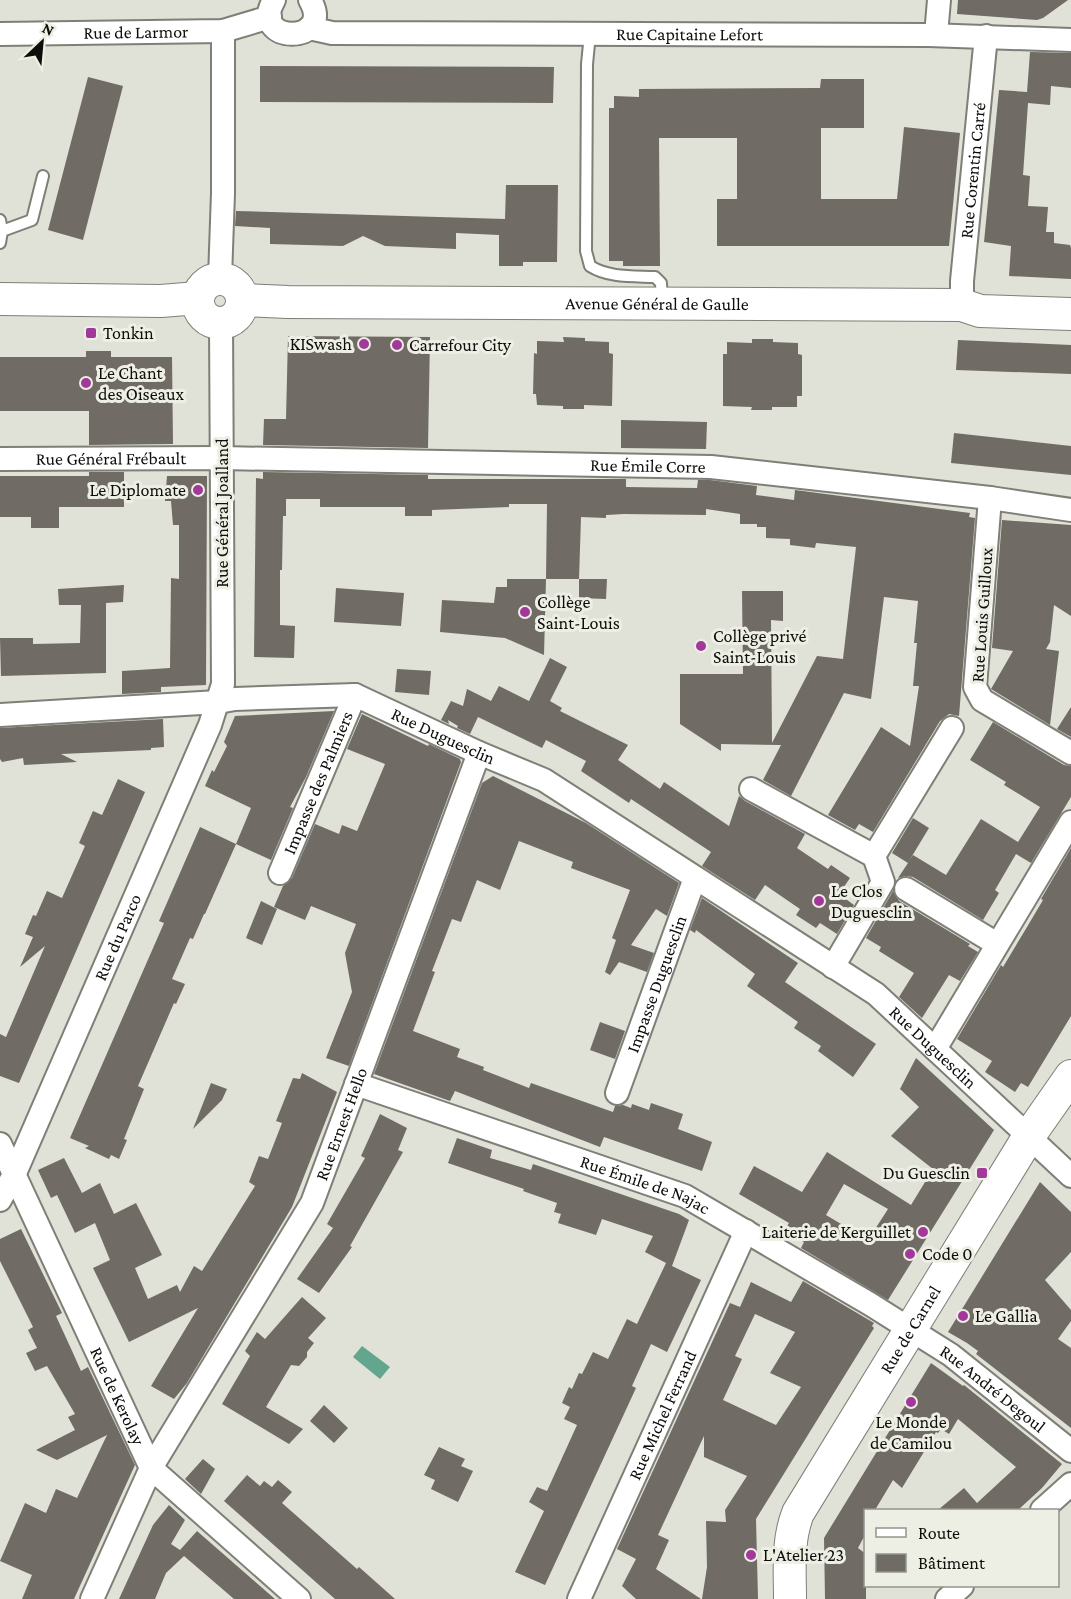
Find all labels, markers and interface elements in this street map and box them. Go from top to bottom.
north arrow [12,12,72,72]
text: N [40,19,57,39]
street label: Rue de Larmor [83,21,189,43]
street label: Rue Capitaine Lefort [616,24,764,44]
street label: Rue Corentin Carré [956,101,989,239]
street label: Avenue Général de Gaulle [565,293,749,314]
place label: Tonkin [103,323,154,343]
marker: Tonkin [84,326,98,340]
place label: KISwash [290,334,352,354]
place label: Carrefour City [409,335,512,355]
marker: KISwash [357,337,371,351]
marker: Carrefour City [390,338,404,352]
place label: Le Chant des Oiseaux [98,363,184,404]
marker: Le Chant des Oiseaux [79,376,93,390]
street label: Rue Général Joalland [212,438,232,588]
street label: Rue Général Frébault [36,448,187,469]
street label: Rue Émile Corre [590,455,706,477]
place label: Le Diplomate [89,480,186,500]
marker: Le Diplomate [191,483,205,497]
street label: Rue Louis Guilloux [967,546,997,683]
place label: Collège Saint-Louis [537,592,620,633]
marker: Collège Saint-Louis [518,605,532,619]
place label: Collège privé Saint-Louis [713,626,806,667]
marker: Collège privé Saint-Louis [694,639,708,653]
street label: Rue Duguesclin [388,703,498,769]
street label: Impasse des Palmiers [279,708,357,857]
place label: Le Clos Duguesclin [831,881,913,922]
street label: Rue du Parco [90,891,145,984]
marker: Le Clos Duguesclin [812,894,826,908]
street label: Impasse Duguesclin [623,912,691,1055]
street label: Rue Duguesclin [885,1002,981,1093]
street label: Rue Ernest Hello [311,1065,371,1183]
street label: Rue Émile de Najac [578,1151,714,1218]
place label: Du Guesclin [883,1163,970,1183]
marker: Du Guesclin [975,1166,989,1180]
place label: Laiterie de Kerguillet [762,1222,912,1242]
marker: Laiterie de Kerguillet [916,1225,930,1239]
place label: Code 0 [922,1244,972,1264]
marker: Code 0 [903,1247,917,1261]
street label: Rue de Carnel [876,1282,945,1377]
place label: Le Gallia [975,1306,1038,1326]
marker: Le Gallia [956,1309,970,1323]
street label: Rue André Degoul [936,1341,1050,1437]
street label: Rue de Kerolay [86,1344,149,1449]
street label: Rue Michel Ferrand [624,1347,701,1483]
marker: Le Monde de Camilou [904,1395,918,1409]
place label: Le Monde de Camilou [870,1412,952,1453]
legend [864,1509,1059,1587]
text: Route [918,1523,960,1543]
place label: L'Atelier 23 [763,1545,844,1565]
marker: L'Atelier 23 [744,1548,758,1562]
text: Bâtiment [918,1553,986,1573]

